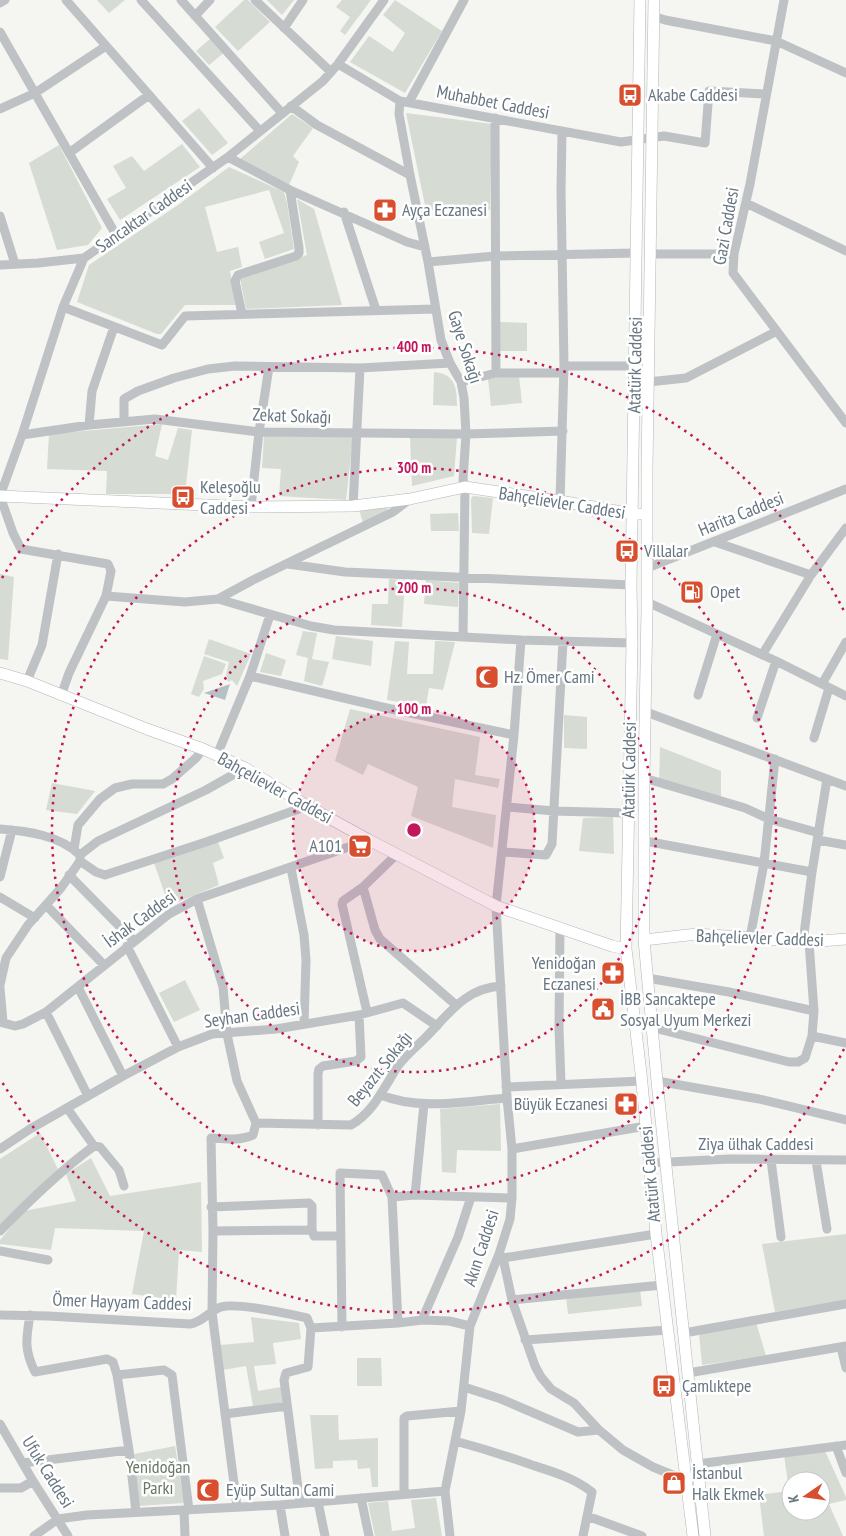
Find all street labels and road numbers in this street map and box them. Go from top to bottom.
street label: Muhabbet Caddesi [435,79,551,124]
street label: Sancaktar Caddesi [91,174,196,257]
street label: Gazi Caddesi [707,185,744,267]
street label: Gaye Sokağı [443,307,488,386]
street label: Atatürk Caddesi [622,316,647,414]
street label: Zekat Sokağı [252,403,332,428]
street label: Bahçelievler Caddesi [497,481,627,524]
street label: Harita Caddesi [695,486,787,541]
street label: Atatürk Caddesi [616,721,641,819]
street label: Bahçelievler Caddesi [214,746,337,829]
street label: İshak Caddesi [99,885,180,953]
street label: Bahçelievler Caddesi [696,924,824,951]
street label: Seyhan Caddesi [202,996,301,1033]
street label: Beyazıt Sokağı [342,1026,417,1111]
street label: Atatürk Caddesi [634,1125,665,1223]
street label: Ziya ülhak Caddesi [698,1132,814,1155]
street label: Akın Caddesi [457,1207,504,1289]
street label: Ömer Hayyam Caddesi [52,1288,192,1315]
street label: Ufuk Caddesi [17,1432,79,1512]

